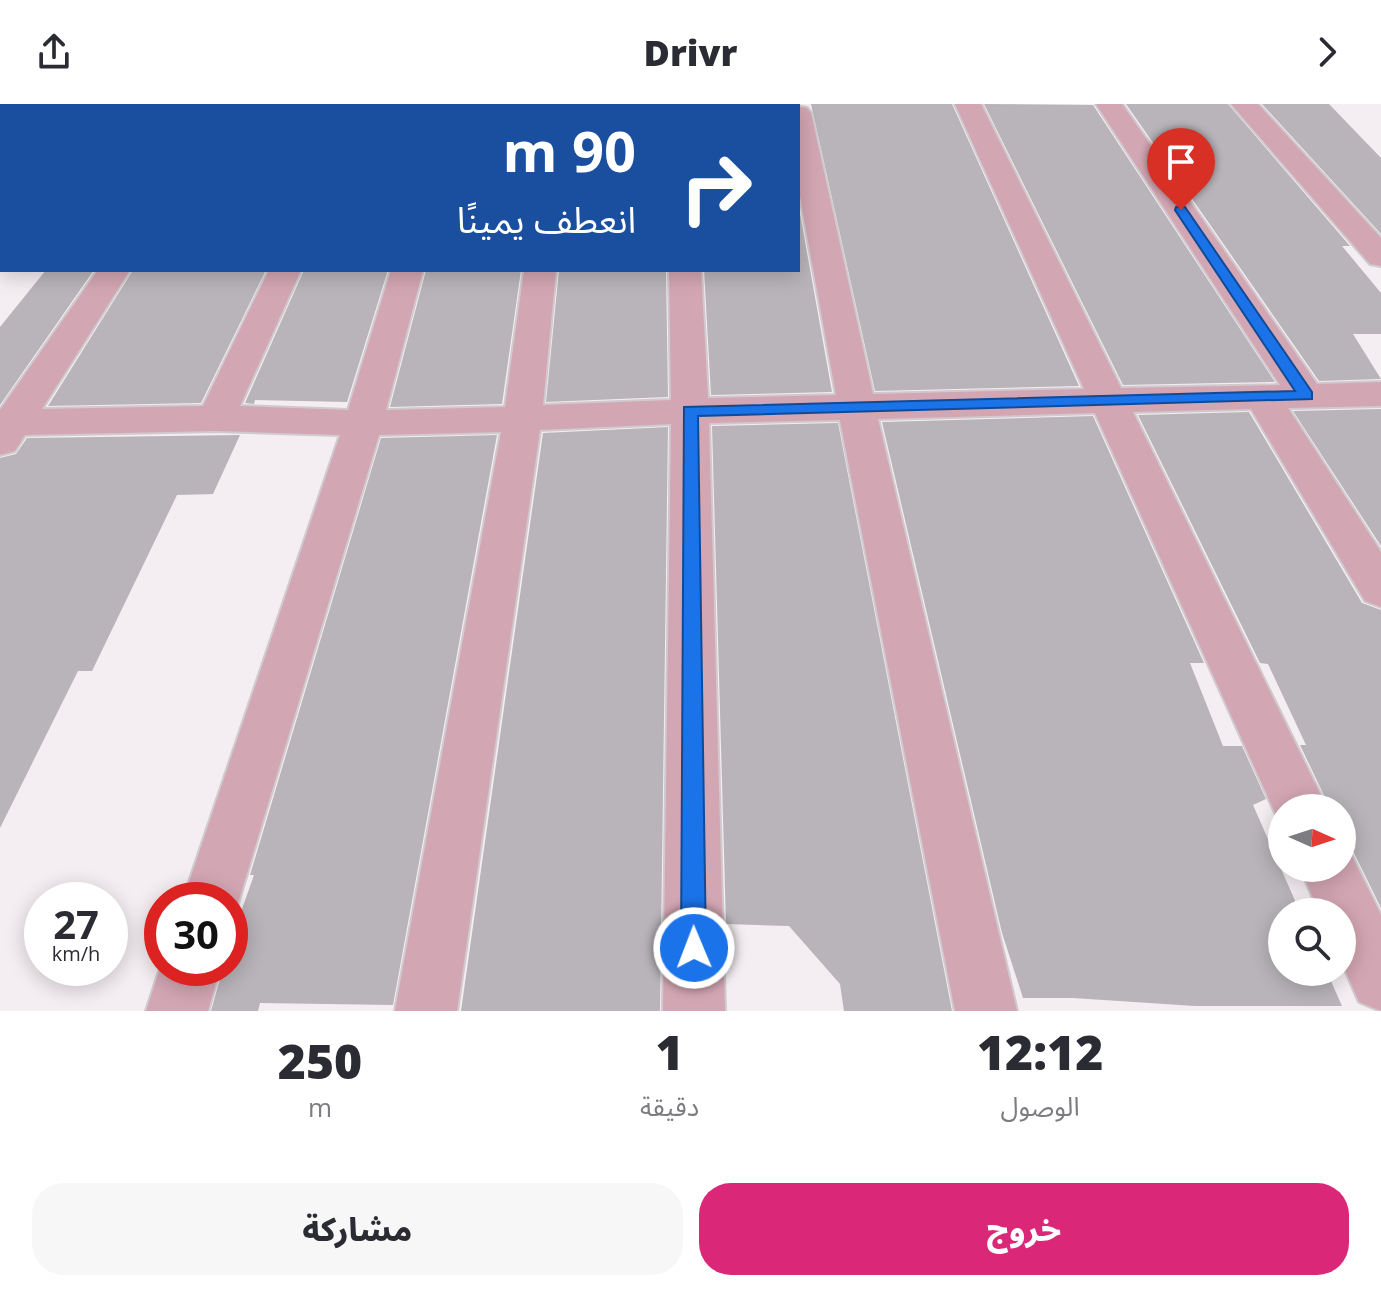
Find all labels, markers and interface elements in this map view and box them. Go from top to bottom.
text: Drivr [644,28,737,77]
icon: share [32,30,76,74]
icon: forward [1305,30,1349,74]
text: 90 m [502,112,636,188]
pin [1147,128,1215,210]
icon: right [664,136,768,240]
icon: arrive [1159,140,1203,184]
text: انعطف يمينًا [457,195,636,244]
north arrow [1268,794,1356,882]
map controls [1268,794,1356,986]
speed limit sign: 30 [144,882,248,986]
text: 27 [53,896,99,951]
button: search [1268,898,1356,986]
position arrow [652,906,736,990]
text: km/h [52,940,100,967]
text: 1 [655,1019,684,1084]
text: 12:12 [977,1019,1103,1084]
text: 250 [278,1028,362,1093]
text: دقيقة [640,1088,699,1124]
text: الوصول [1001,1088,1080,1124]
text: m [308,1089,332,1125]
button: مشاركة [32,1183,683,1275]
button: خروج [699,1183,1349,1275]

